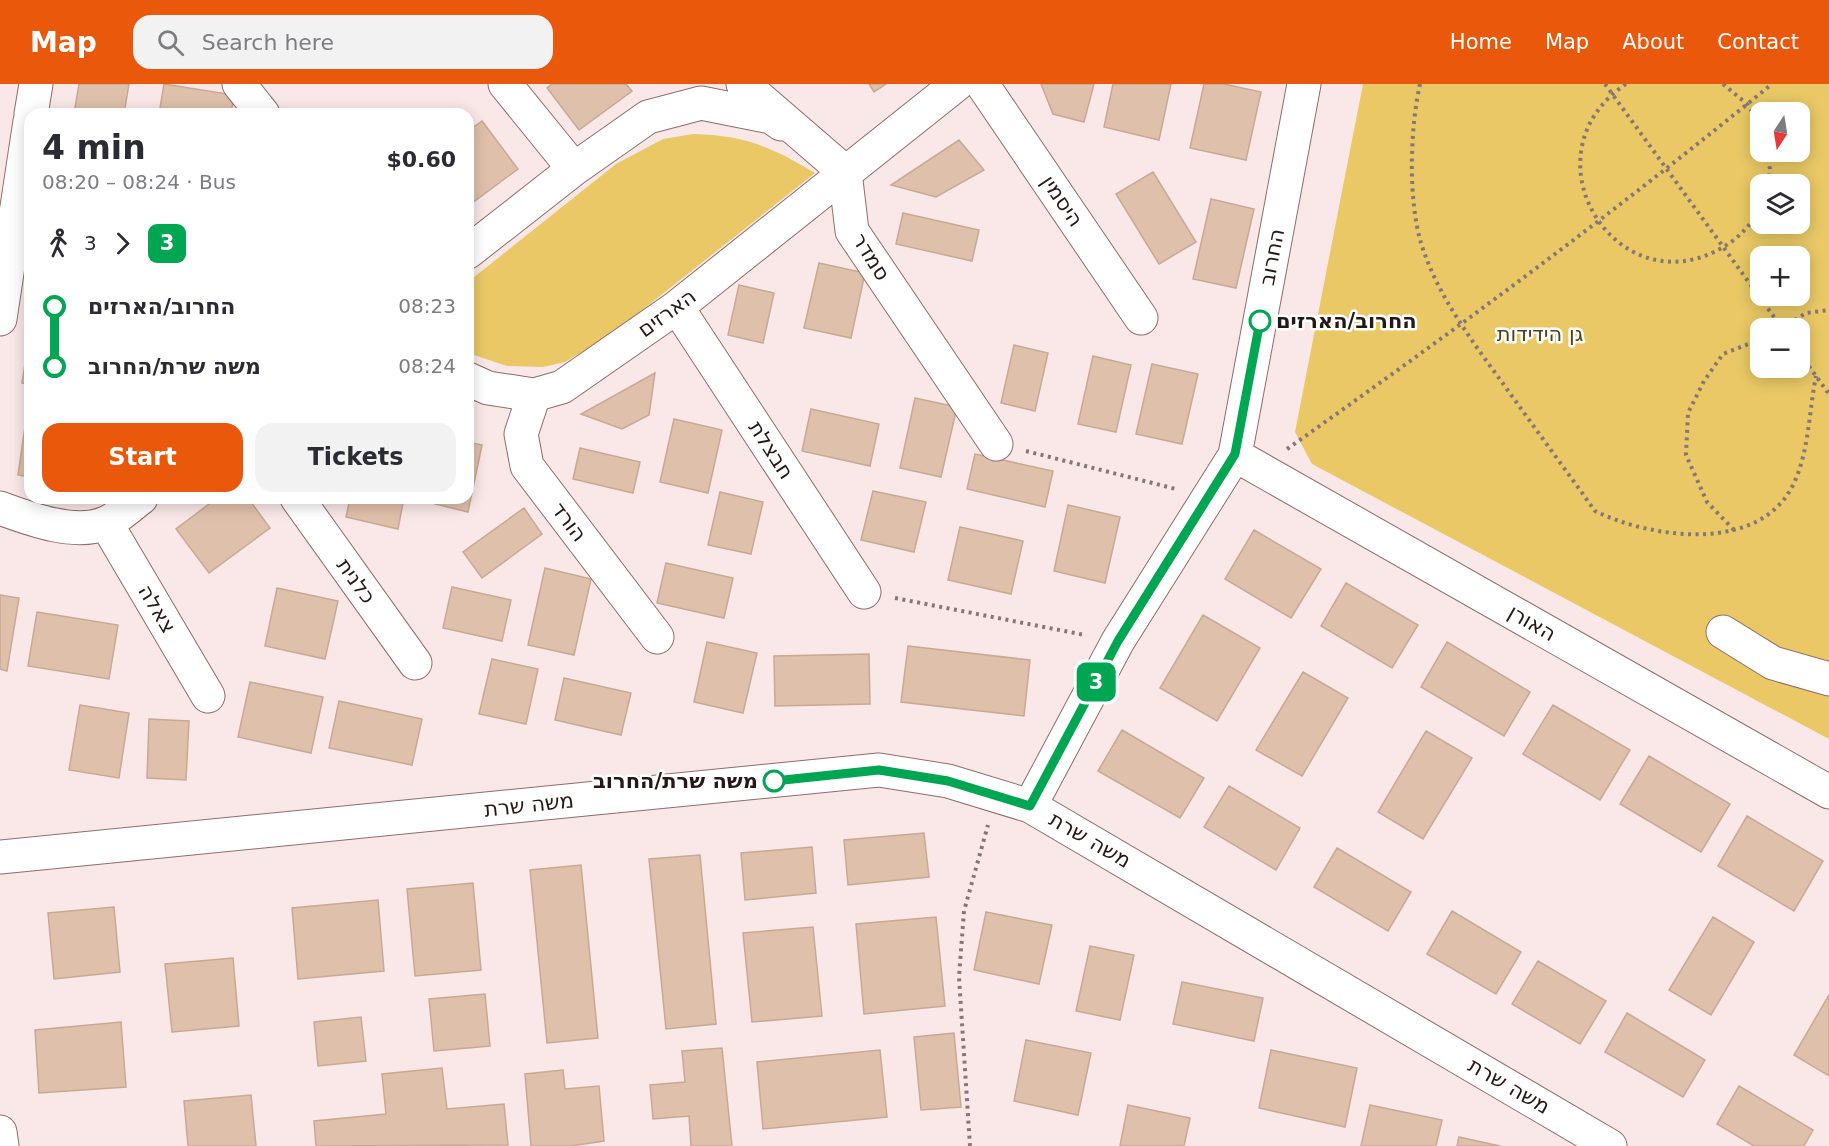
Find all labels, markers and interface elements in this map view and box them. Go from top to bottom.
search box [133,15,553,69]
text: Map [30,26,97,59]
icon: search [154,26,187,59]
text: Search here [202,30,334,55]
text: Home [1450,30,1512,54]
text: Map [1545,30,1589,54]
text: About [1622,30,1684,54]
text: Contact [1717,30,1799,54]
north arrow [1750,102,1810,162]
map controls [1750,102,1810,378]
text: 4 min [42,128,146,167]
text: $0.60 [386,147,456,172]
text: 08:20 – 08:24 · Bus [42,170,236,194]
street label: היסמין [1036,171,1088,231]
button: layers [1750,174,1810,234]
icon: walk [42,227,75,260]
icon: forward [106,227,139,260]
street label: החרוב [1255,227,1289,287]
street label: סמדר [847,229,895,285]
text: 3 [84,231,97,255]
text: 3 [160,231,174,255]
button: + [1750,246,1810,306]
street label: הארזים [633,284,701,342]
text: החרוב/הארזים [88,294,235,319]
text: 08:23 [398,294,456,318]
place label: החרוב/הארזים [1276,309,1417,333]
marker: החרוב/הארזים [1249,310,1271,332]
button: − [1750,318,1810,378]
park label: גן הידידות [1497,322,1584,346]
text: משה שרת/החרוב [88,354,261,379]
text: 08:24 [398,354,456,378]
street label: חבצלת [743,417,799,483]
button: Start [42,423,243,492]
button: Tickets [255,423,456,492]
street label: הורד [547,498,591,546]
street label: כלנית [332,554,380,608]
street label: צאלה [133,580,181,638]
street label: האורן [1504,600,1560,646]
line badge: 3 [1076,662,1116,702]
text: 3 [1089,670,1103,694]
place label: משה שרת/החרוב [593,769,758,793]
marker: משה שרת/החרוב [763,770,785,792]
street label: משה שרת [483,788,575,822]
street label: משה שרת [1045,807,1135,873]
street label: משה שרת [1464,1053,1554,1119]

